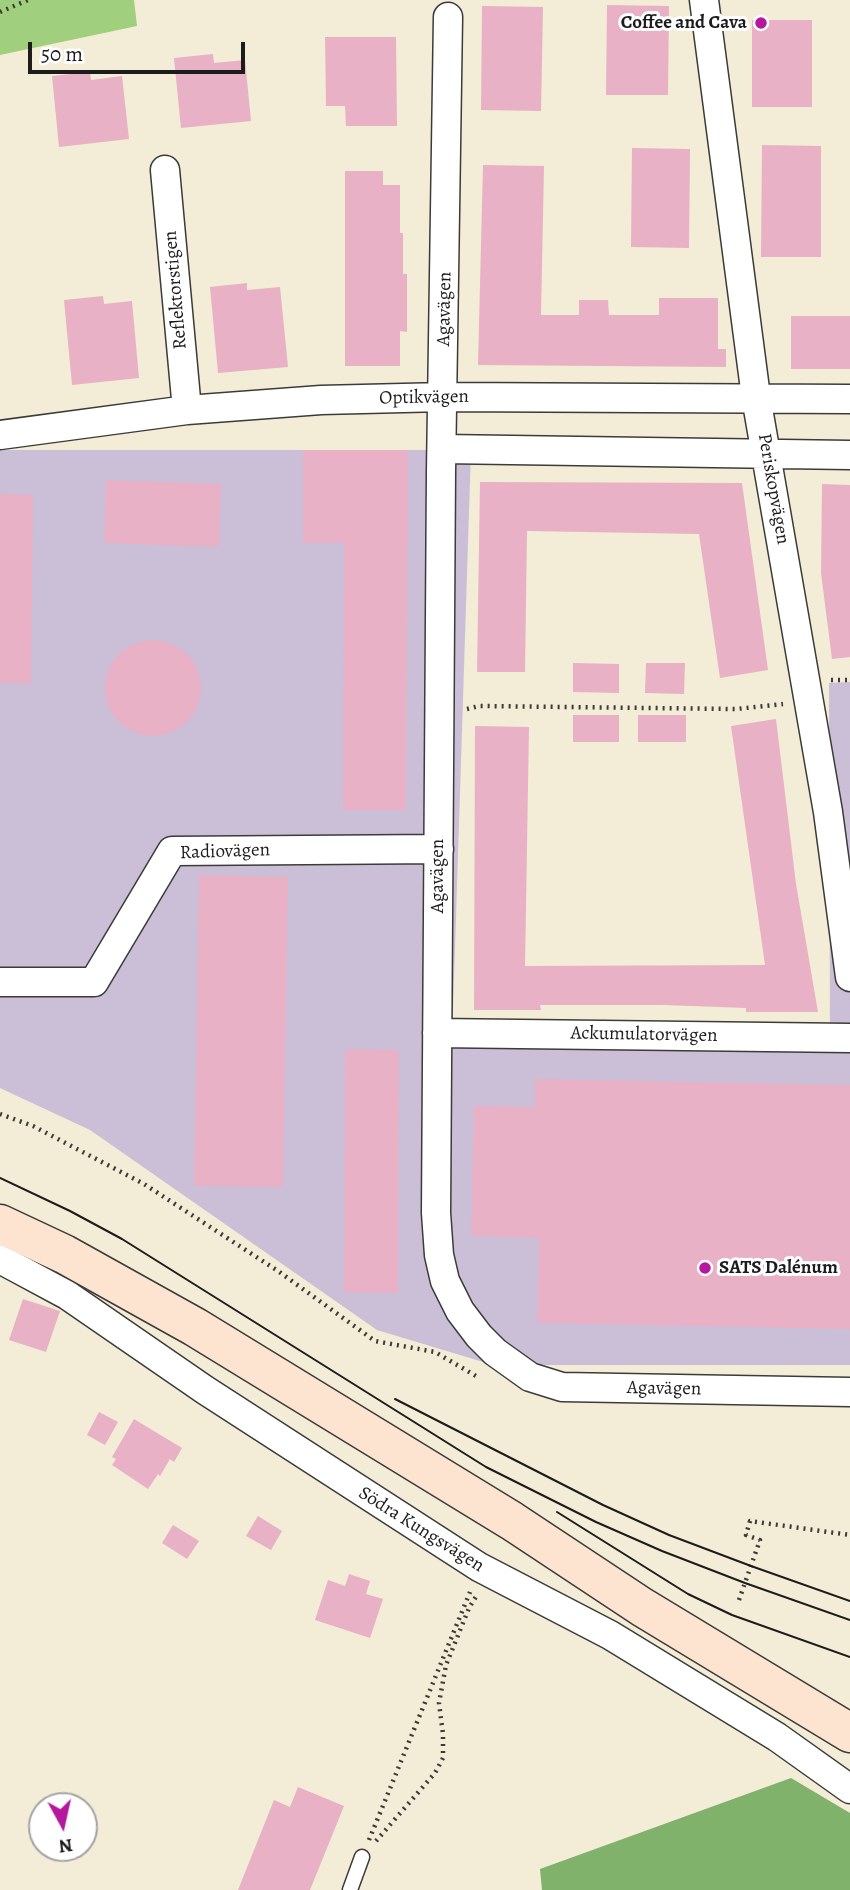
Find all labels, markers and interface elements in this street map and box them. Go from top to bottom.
place label: Coffee and Cava [621,12,747,34]
marker: Coffee and Cava [753,15,769,31]
scale bar [32,28,248,72]
text: 50 m [41,40,83,68]
street label: Reflektorstigen [159,230,193,350]
street label: Agavägen [433,272,457,346]
street label: Optikvägen [379,386,469,410]
street label: Periskopvägen [752,432,794,546]
street label: Radiovägen [180,839,270,865]
street label: Agavägen [427,839,449,913]
street label: Ackumulatorvägen [570,1022,718,1048]
place label: SATS Dalénum [719,1257,838,1279]
marker: SATS Dalénum [697,1260,713,1276]
street label: Agavägen [627,1377,701,1401]
street label: Södra Kungsvägen [354,1482,488,1578]
north arrow [28,1792,98,1862]
text: N [57,1832,74,1860]

